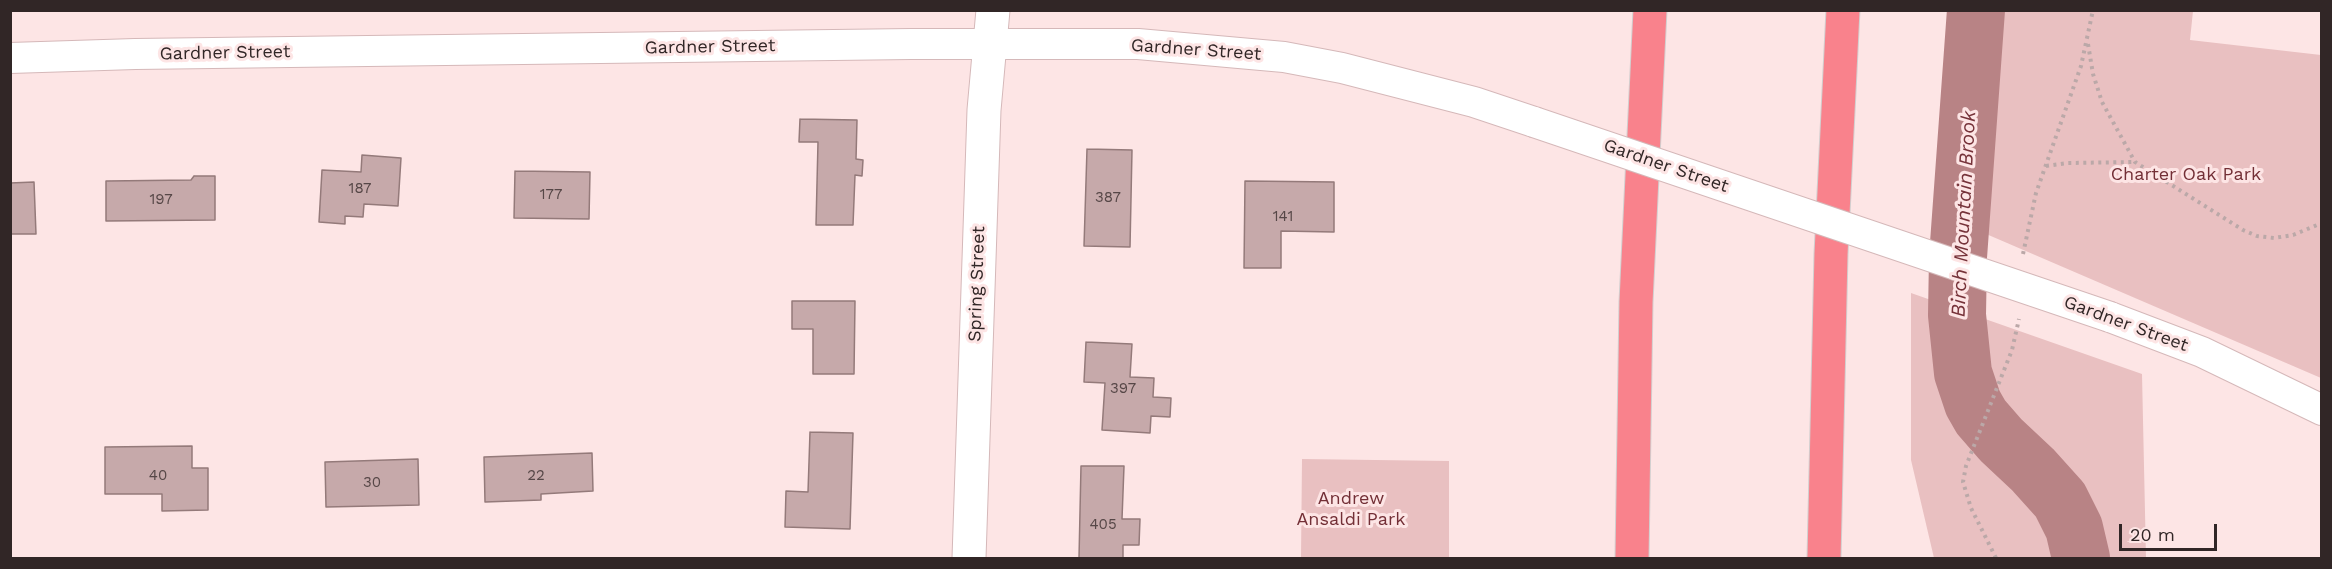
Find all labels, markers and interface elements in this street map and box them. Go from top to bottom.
street label: Gardner Street [644,35,776,59]
street label: Gardner Street [1130,35,1262,65]
street label: Gardner Street [159,41,291,65]
water label: Birch Mountain Brook [1947,110,1981,318]
street label: Gardner Street [1601,135,1731,197]
park label: Charter Oak Park [2111,164,2261,186]
house number: 187 [349,180,371,198]
house number: 177 [540,186,562,204]
house number: 387 [1095,189,1121,207]
house number: 197 [149,191,173,209]
house number: 141 [1273,208,1293,226]
street label: Spring Street [964,226,990,342]
street label: Gardner Street [2061,291,2191,357]
house number: 397 [1110,380,1136,398]
house number: 40 [149,467,167,485]
house number: 22 [527,467,545,485]
house number: 30 [363,474,381,492]
park label: Andrew Ansaldi Park [1296,488,1406,530]
scale bar [2122,512,2220,550]
house number: 405 [1089,516,1117,534]
text: 20 m [2130,524,2175,545]

